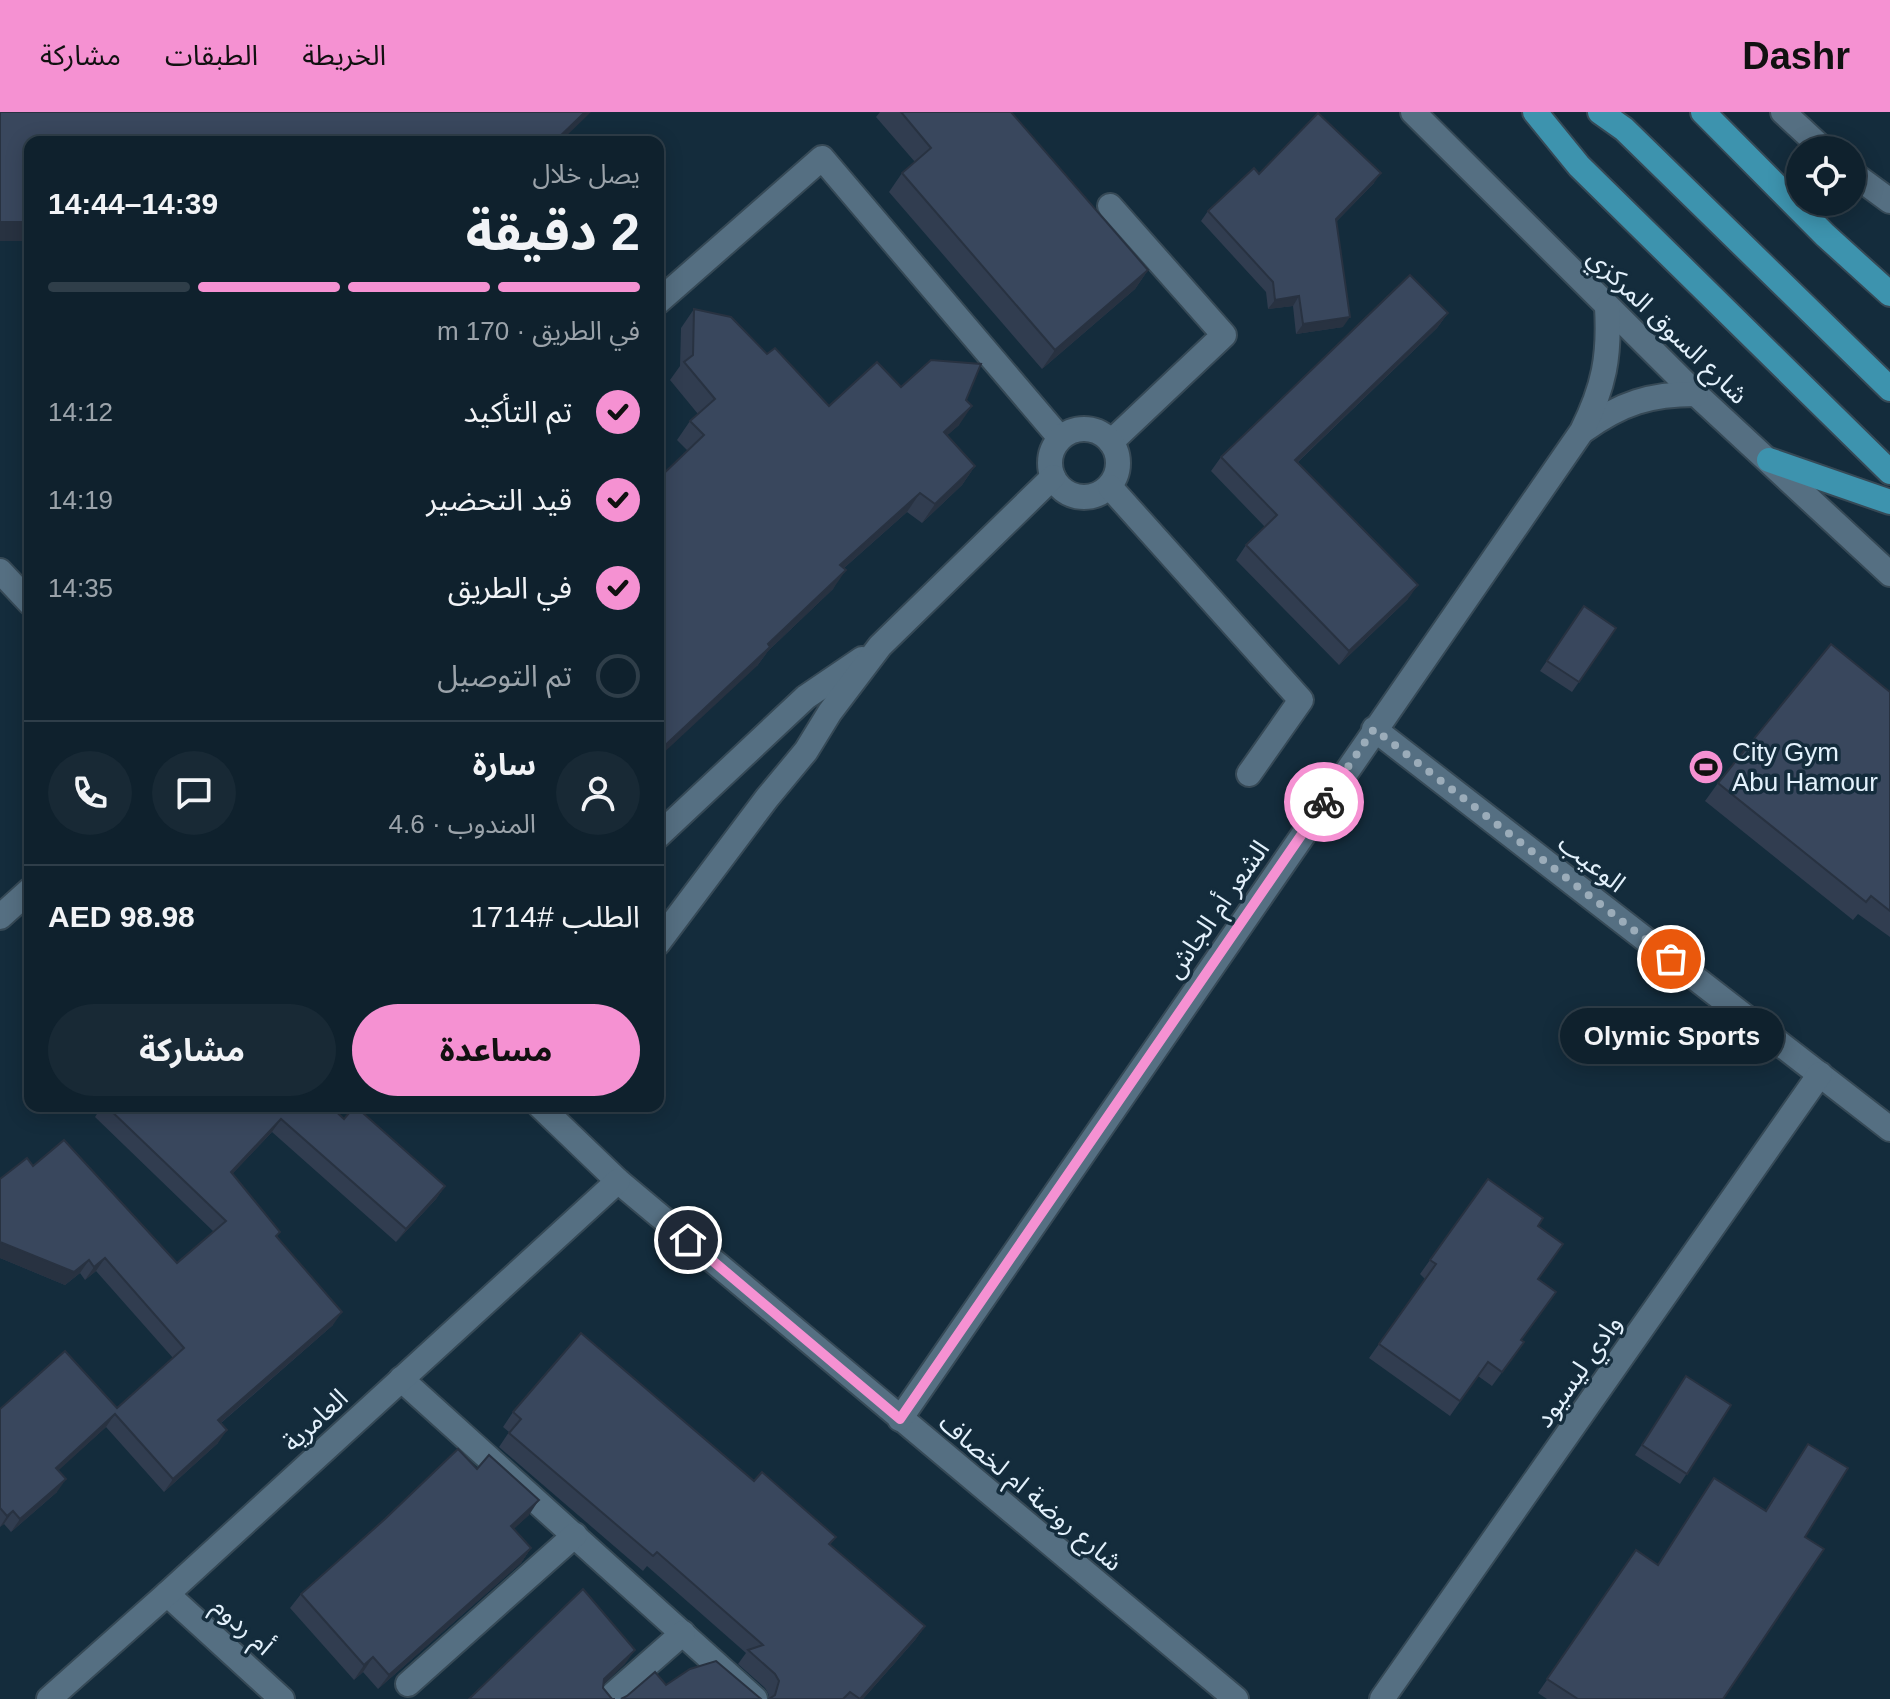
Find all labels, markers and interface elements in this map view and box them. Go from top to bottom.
text: Dashr [1742,35,1850,77]
text: مشاركة [40,40,121,71]
text: الطبقات [165,40,258,71]
text: الخريطة [302,40,386,71]
map controls [1786,136,1866,216]
button: locate [1786,136,1866,216]
text: يصل خلال [532,159,640,189]
text: 14:39–14:44 [48,187,218,220]
text: 2 دقيقة [466,203,640,261]
street label: شارع السوق المركزي [1578,242,1754,414]
text: في الطريق · 170 m [437,316,640,346]
icon: check [596,390,640,434]
text: تم التأكيد [464,395,572,428]
text: 14:12 [48,397,113,427]
icon: check [596,478,640,522]
text: قيد التحضير [426,483,572,516]
text: 14:19 [48,485,113,515]
icon: check [596,566,640,610]
text: في الطريق [448,571,572,604]
text: 14:35 [48,573,113,603]
text: تم التوصيل [437,659,572,692]
place label: City Gym Abu Hamour [1732,737,1878,797]
text: سارة [473,748,536,781]
sports icon: City Gym Abu Hamour [1687,748,1725,786]
button: phone [48,751,132,835]
button: chat [152,751,236,835]
button: person [556,751,640,835]
courier [1284,762,1364,842]
icon: bike [1302,780,1346,824]
text: المندوب · 4.6 [389,809,536,839]
street label: الوعيب [1553,828,1631,898]
street label: الشعر أم الجاش [1158,834,1279,986]
text: AED 98.98 [48,900,195,933]
text: الطلب #1714 [470,900,640,933]
pin [1637,925,1705,993]
icon: bag [1649,937,1693,981]
button: مشاركة [48,1004,336,1096]
button: مساعدة [352,1004,640,1096]
callout: Olymic Sports [1559,1007,1783,1063]
text: Olymic Sports [1584,1021,1760,1051]
pin [654,1206,722,1274]
icon: home [666,1218,710,1262]
street label: وادي ليسيود [1528,1309,1632,1436]
street label: العامرية [276,1383,354,1457]
street label: شارع روضة ام لخصاف [930,1407,1129,1581]
street label: أم ردوم [203,1590,280,1665]

